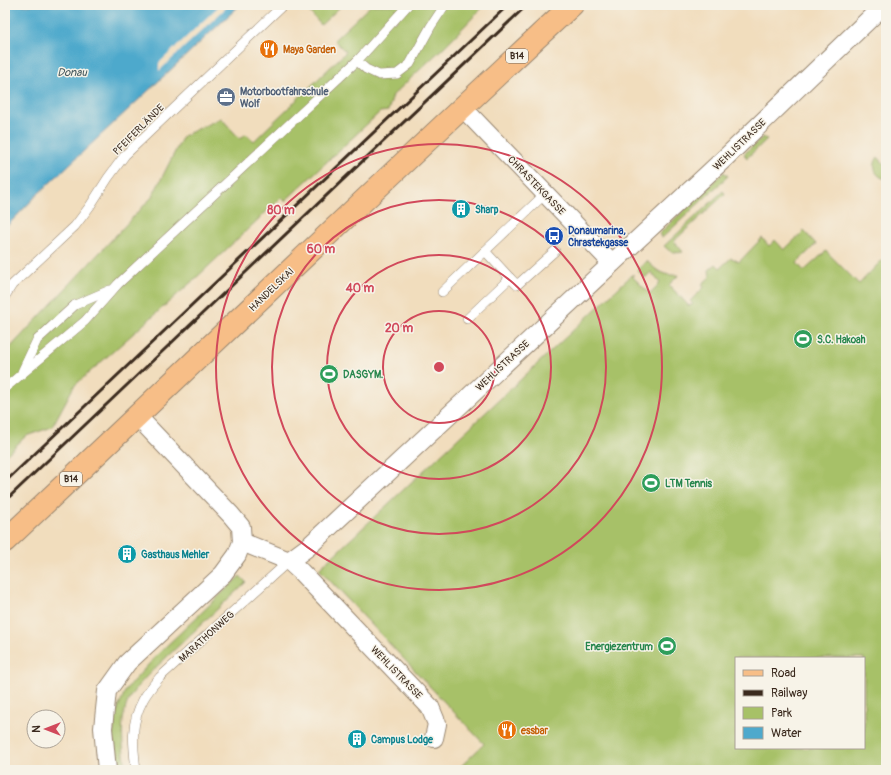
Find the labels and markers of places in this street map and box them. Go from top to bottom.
restaurant icon: Maya Garden [258,38,280,60]
place label: Maya Garden [283,44,336,56]
office icon: Motorbootfahrschule Wolf [215,86,237,108]
place label: Motorbootfahrschule Wolf [240,86,329,110]
building icon: Sharp [450,198,472,220]
place label: Sharp [475,204,499,216]
bus stop icon: Donaumarina, Chrastekgasse [543,225,565,247]
place label: Donaumarina, Chrastekgasse [568,225,629,249]
sports icon: S.C. Hakoah [792,328,814,350]
place label: S.C. Hakoah [817,334,866,346]
centre of rings [432,360,446,374]
sports icon: DASGYM. [318,363,340,385]
place label: DASGYM. [343,369,383,381]
sports icon: LTM Tennis [640,472,662,494]
place label: LTM Tennis [665,478,713,490]
building icon: Gasthaus Mehler [116,543,138,565]
place label: Gasthaus Mehler [141,549,210,561]
sports icon: Energiezentrum [656,635,678,657]
place label: Energiezentrum [585,641,653,653]
restaurant icon: essbar [496,719,518,741]
place label: essbar [520,725,548,737]
building icon: Campus Lodge [346,728,368,750]
place label: Campus Lodge [371,734,434,746]

